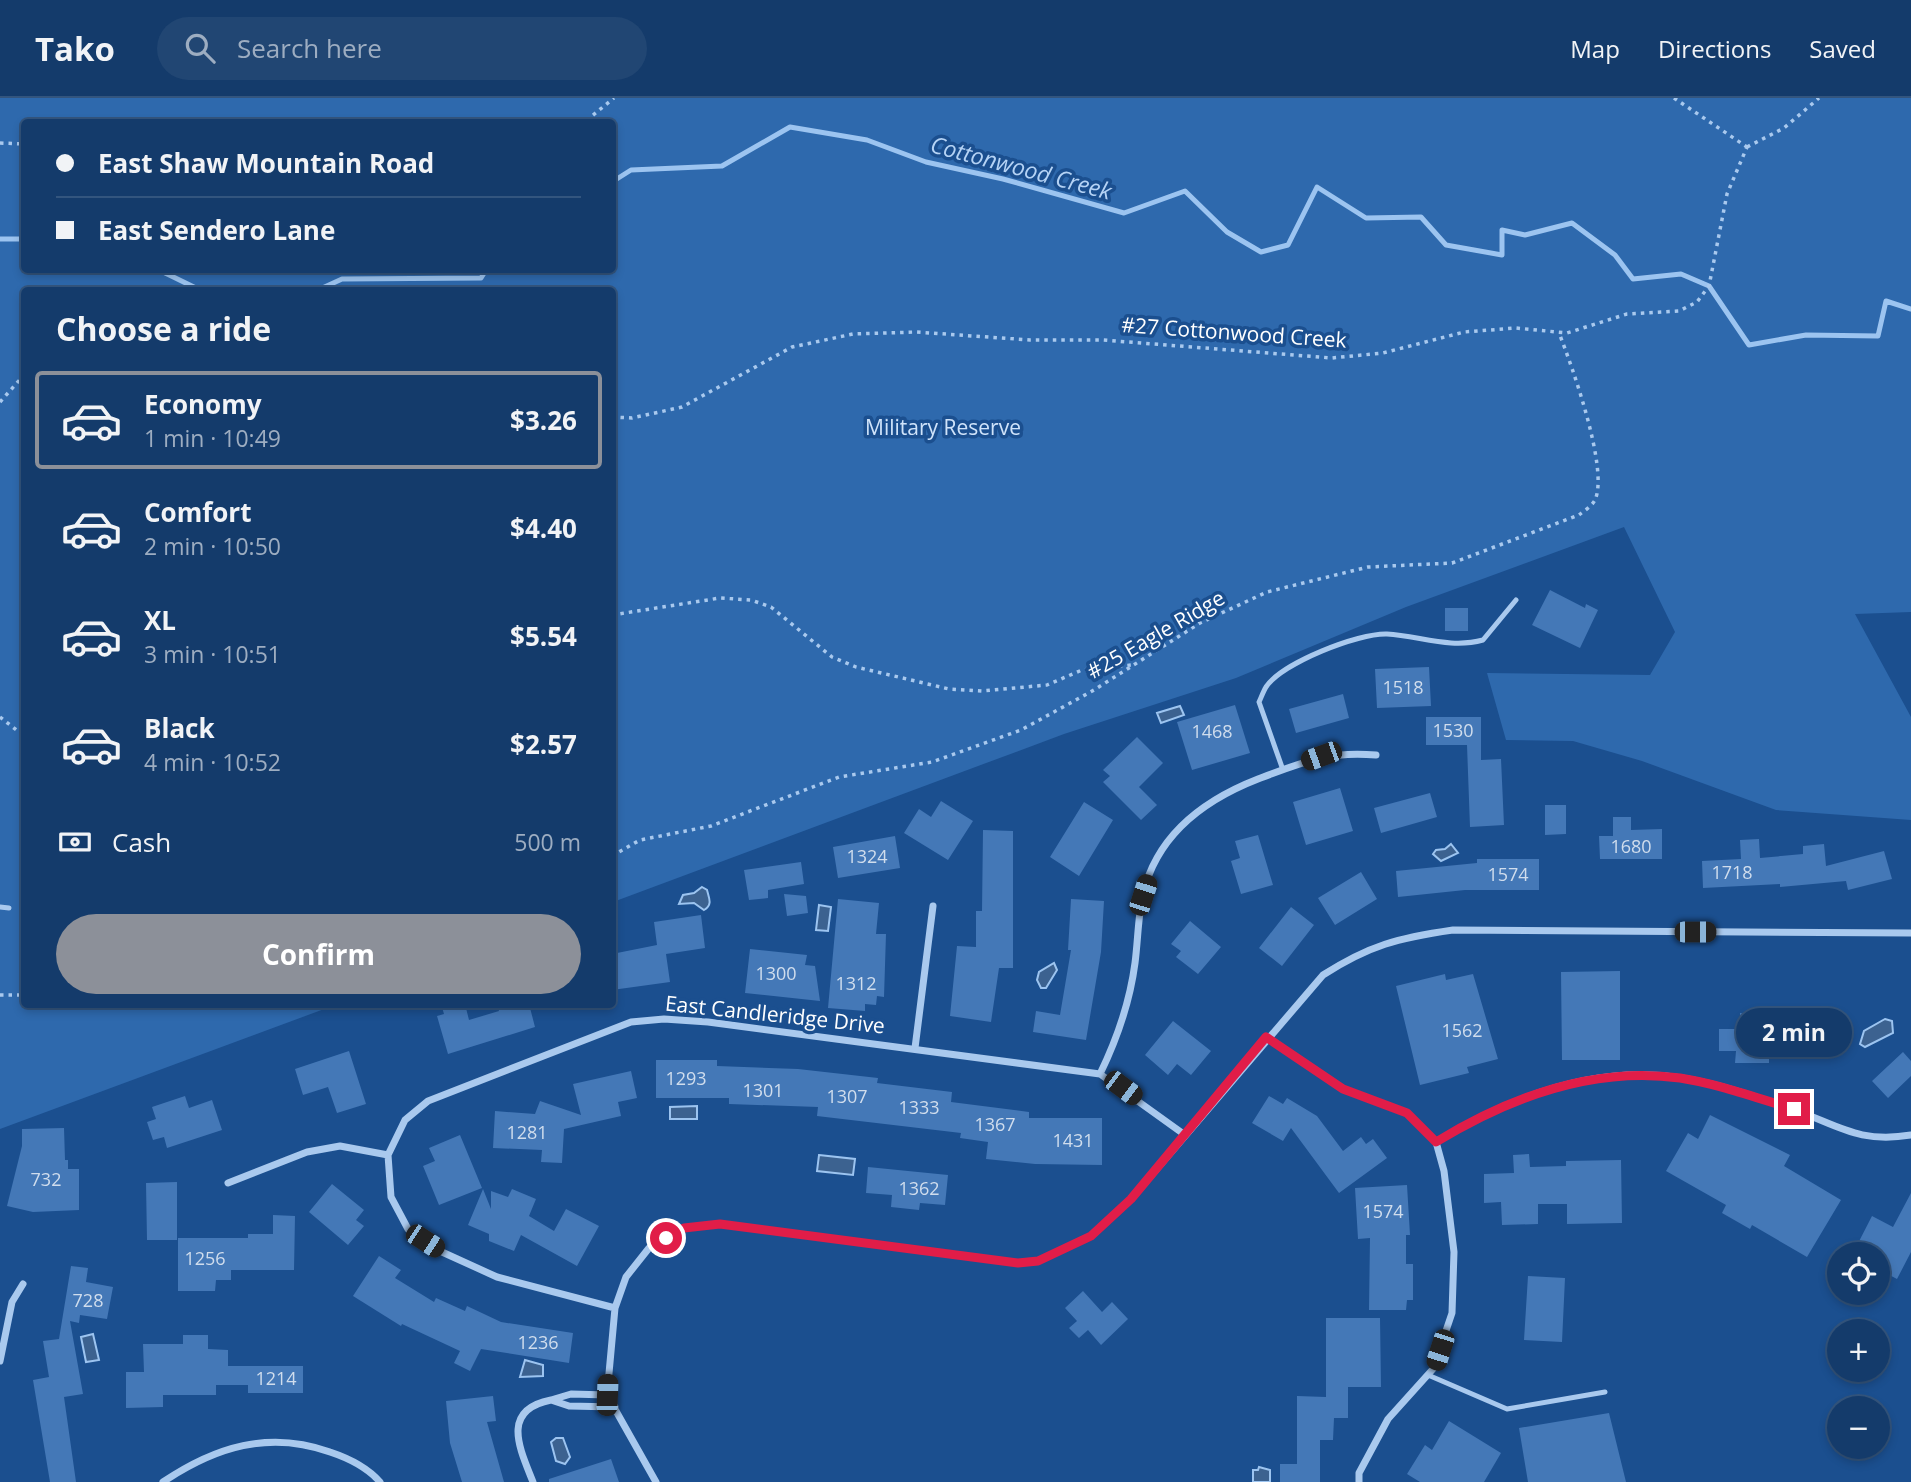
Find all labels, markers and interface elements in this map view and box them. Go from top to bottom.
search box [157,17,647,80]
text: Tako [35,26,115,71]
icon: search [181,29,219,67]
text: Search here [237,30,382,66]
text: Map [1570,32,1620,65]
text: Directions [1658,32,1771,65]
text: Saved [1809,32,1876,65]
water label: Cottonwood Creek [927,127,1116,207]
text: East Shaw Mountain Road [98,145,434,181]
text: East Sendero Lane [98,212,335,248]
text: Choose a ride [56,307,271,350]
street label: #27 Cottonwood Creek [1121,310,1348,354]
text: Economy [144,386,262,422]
icon: car [60,389,123,452]
text: $3.26 [510,402,577,438]
park label: Military Reserve [865,413,1021,441]
text: 1 min · 10:49 [144,422,281,454]
text: Comfort [144,494,251,530]
icon: car [60,497,123,560]
text: $4.40 [510,510,577,546]
text: 2 min · 10:50 [144,530,281,562]
street label: #25 Eagle Ridge [1082,583,1229,685]
text: XL [144,602,176,638]
icon: car [60,605,123,668]
text: $5.54 [510,618,577,654]
text: 3 min · 10:51 [144,638,281,670]
house number: 1518 [1382,675,1424,699]
text: Black [144,710,215,746]
icon: car [60,713,123,776]
house number: 1530 [1432,718,1474,742]
house number: 1468 [1191,719,1233,743]
text: $2.57 [510,726,577,762]
car [1298,739,1345,773]
text: 4 min · 10:52 [144,746,281,778]
icon: cash [56,823,94,861]
text: Cash [112,824,171,860]
text: 500 m [514,826,581,858]
house number: 1680 [1610,834,1652,858]
house number: 1324 [846,844,888,868]
house number: 1718 [1711,860,1753,884]
house number: 1574 [1487,862,1529,886]
car [1127,872,1160,918]
button: Confirm [56,914,581,994]
car [1675,922,1717,943]
house number: 1300 [755,961,797,985]
house number: 1312 [835,971,877,995]
street label: East Candleridge Drive [664,989,886,1039]
callout: 2 min [1736,1007,1852,1056]
text: 2 min [1762,1016,1826,1048]
house number: 1562 [1441,1018,1483,1042]
house number: 1293 [665,1066,707,1090]
car [1100,1067,1147,1109]
house number: 1301 [742,1078,784,1102]
house number: 1307 [826,1084,868,1108]
route end [1778,1093,1810,1125]
house number: 1333 [898,1095,940,1119]
house number: 1367 [974,1112,1016,1136]
house number: 1281 [506,1120,548,1144]
house number: 1431 [1052,1128,1094,1152]
house number: 732 [31,1167,61,1191]
house number: 1362 [898,1176,940,1200]
house number: 1574 [1362,1199,1404,1223]
car [402,1221,449,1261]
route start [650,1222,682,1254]
map controls [1827,1242,1890,1459]
button: locate [1827,1242,1890,1305]
house number: 1256 [184,1246,226,1270]
house number: 728 [73,1288,103,1312]
button: + [1827,1319,1890,1382]
car [1424,1327,1457,1373]
house number: 1236 [517,1330,559,1354]
house number: 1214 [255,1366,297,1390]
car [596,1374,619,1416]
button: − [1827,1396,1890,1459]

